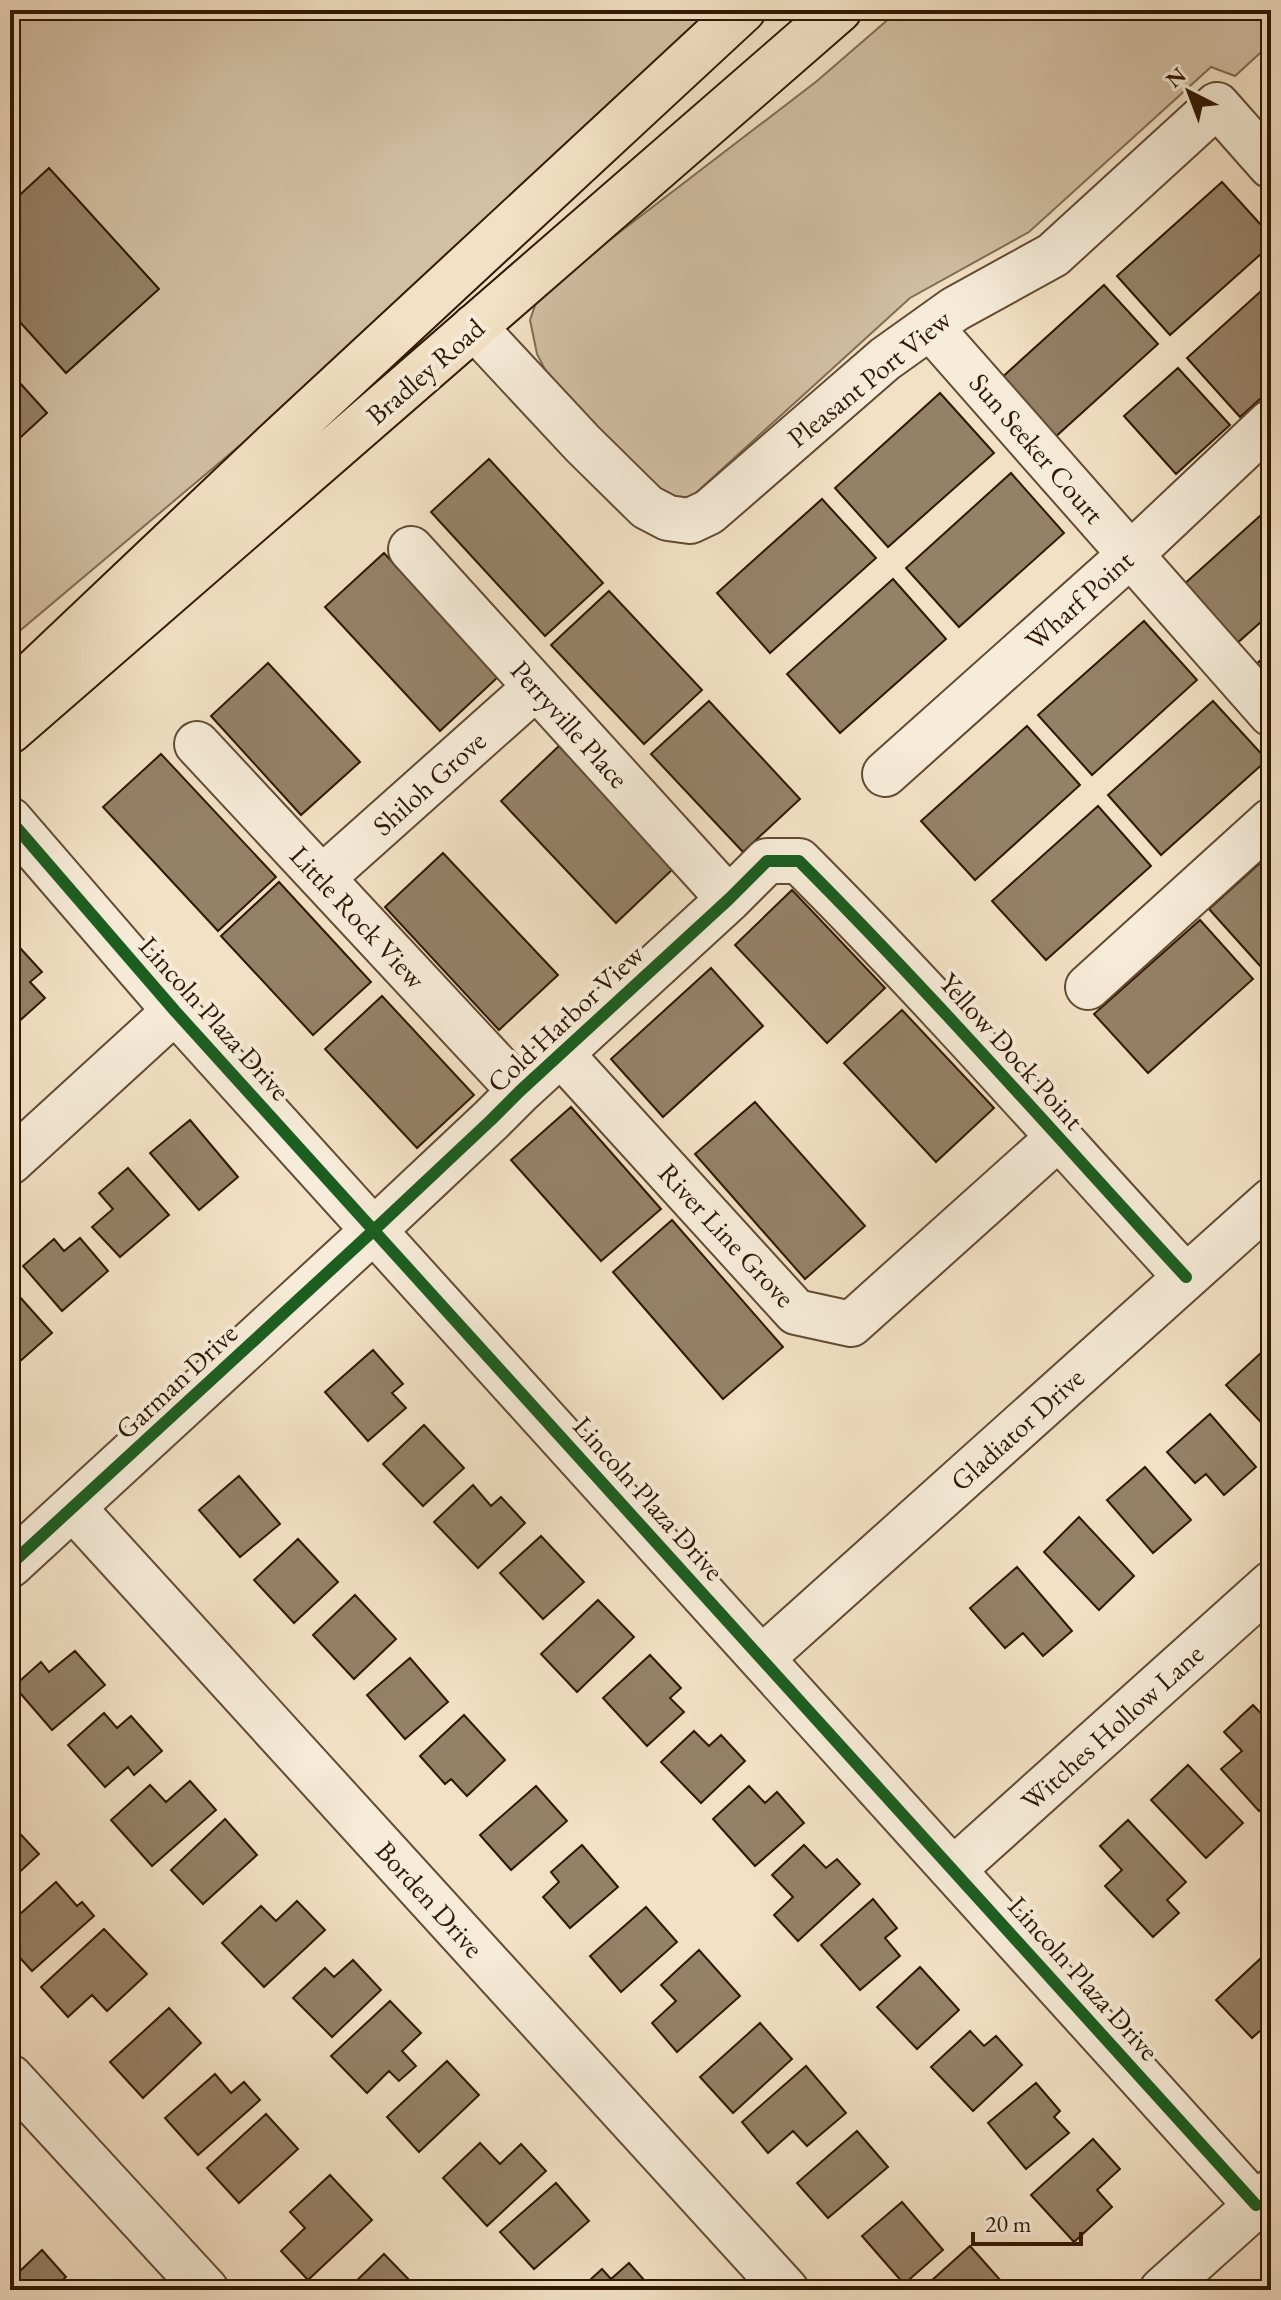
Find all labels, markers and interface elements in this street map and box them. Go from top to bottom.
north arrow [1149,52,1229,132]
text: N [1160,61,1192,94]
street label: Pleasant Port View [780,300,959,455]
street label: Bradley Road [358,309,492,432]
street label: Sun Seeker Court [962,365,1113,531]
street label: Wharf Point [1017,542,1141,658]
street label: Perryville Place [503,652,637,796]
street label: Shiloh Grove [365,723,493,843]
street label: Little Rock View [282,838,434,997]
street label: Lincoln Plaza Drive [132,928,298,1108]
street label: Cold Harbor View [479,936,652,1100]
street label: Yellow Dock Point [932,965,1092,1137]
street label: River Line Grove [651,1155,803,1315]
street label: Garman Drive [107,1315,245,1447]
street label: Gladiator Drive [943,1359,1091,1499]
street label: Lincoln Plaza Drive [566,1408,732,1588]
street label: Witches Hollow Lane [1013,1636,1211,1818]
street label: Borden Drive [368,1833,492,1965]
street label: Lincoln Plaza Drive [1001,1888,1167,2068]
scale bar [973,2196,1081,2246]
text: 20 m [985,2208,1032,2239]

